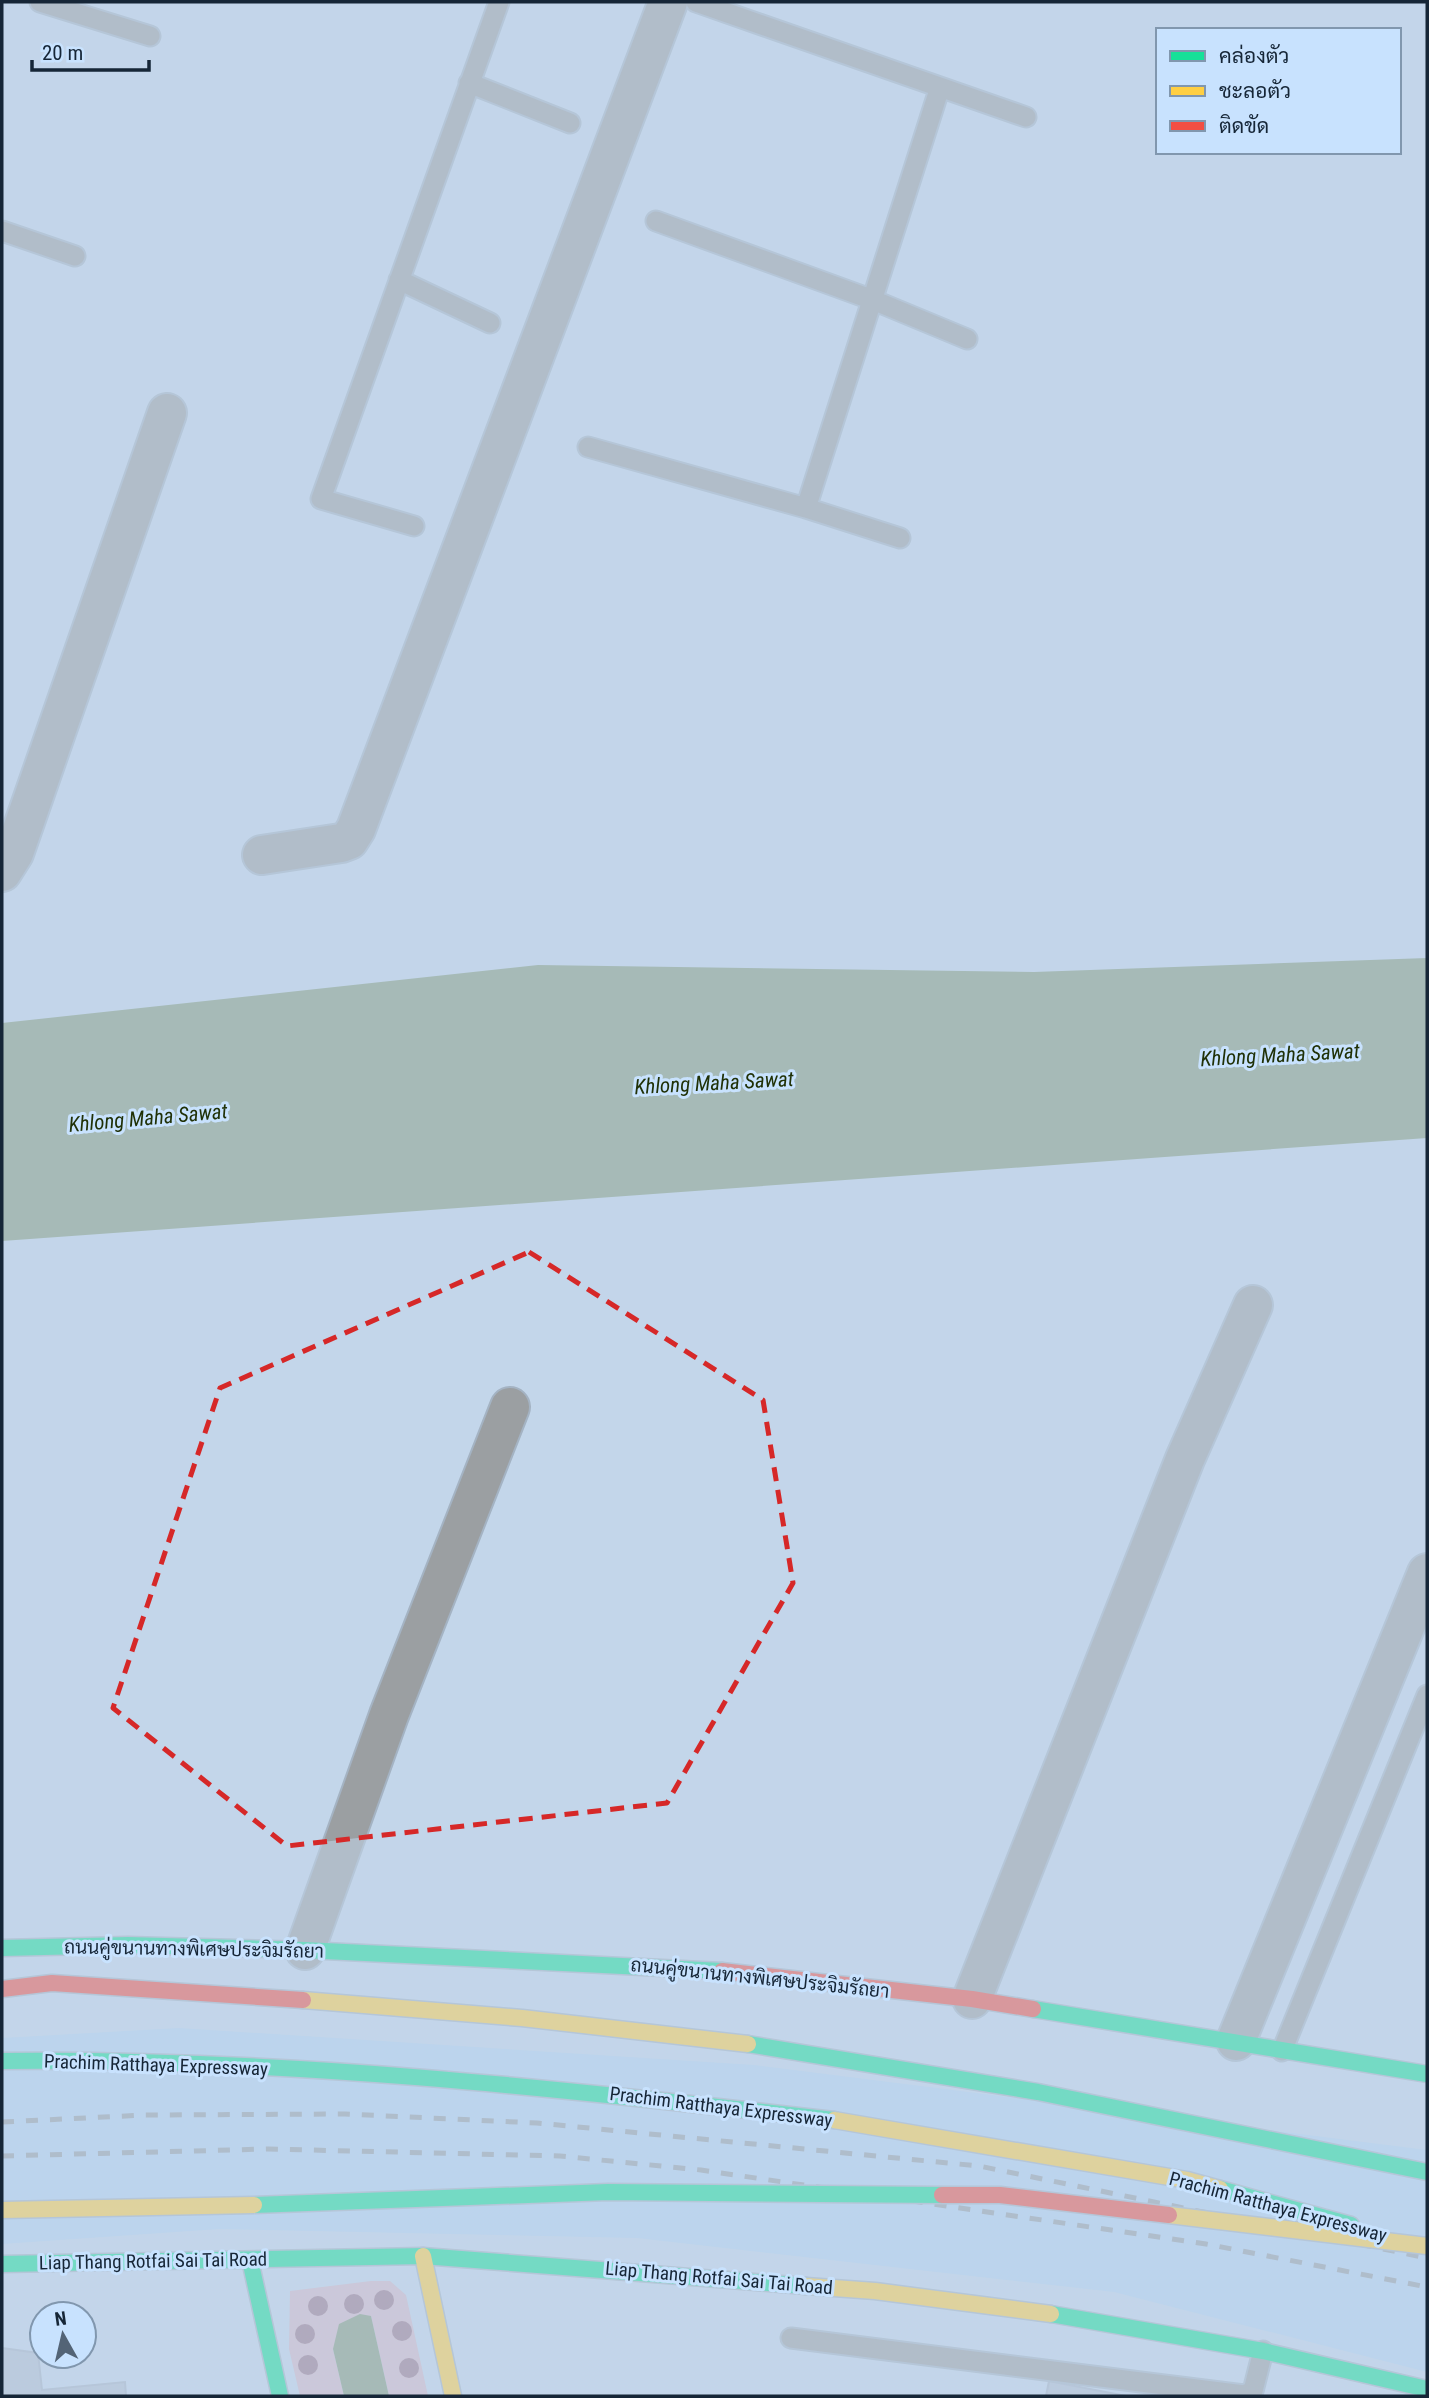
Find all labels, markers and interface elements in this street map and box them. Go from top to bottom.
scale bar [32,28,149,72]
legend [1156,28,1401,154]
text: 20 m [42,41,83,65]
text: คล่องตัว [1219,44,1289,68]
text: ชะลอตัว [1219,79,1291,103]
text: ติดขัด [1219,114,1269,138]
water label: Khlong Maha Sawat [1200,1039,1361,1071]
water label: Khlong Maha Sawat [634,1067,795,1099]
water label: Khlong Maha Sawat [68,1099,229,1137]
street label: ถนนคู่ขนานทางพิเศษประจิมรัถยา [64,1935,324,1965]
street label: ถนนคู่ขนานทางพิเศษประจิมรัถยา [629,1953,890,2005]
street label: Prachim Ratthaya Expressway [44,2050,268,2080]
street label: Prachim Ratthaya Expressway [608,2082,834,2132]
street label: Prachim Ratthaya Expressway [1167,2167,1389,2247]
street label: Liap Thang Rotfai Sai Tai Road [39,2248,267,2274]
street label: Liap Thang Rotfai Sai Tai Road [604,2257,834,2299]
north arrow [28,2300,98,2370]
text: N [53,2306,68,2331]

